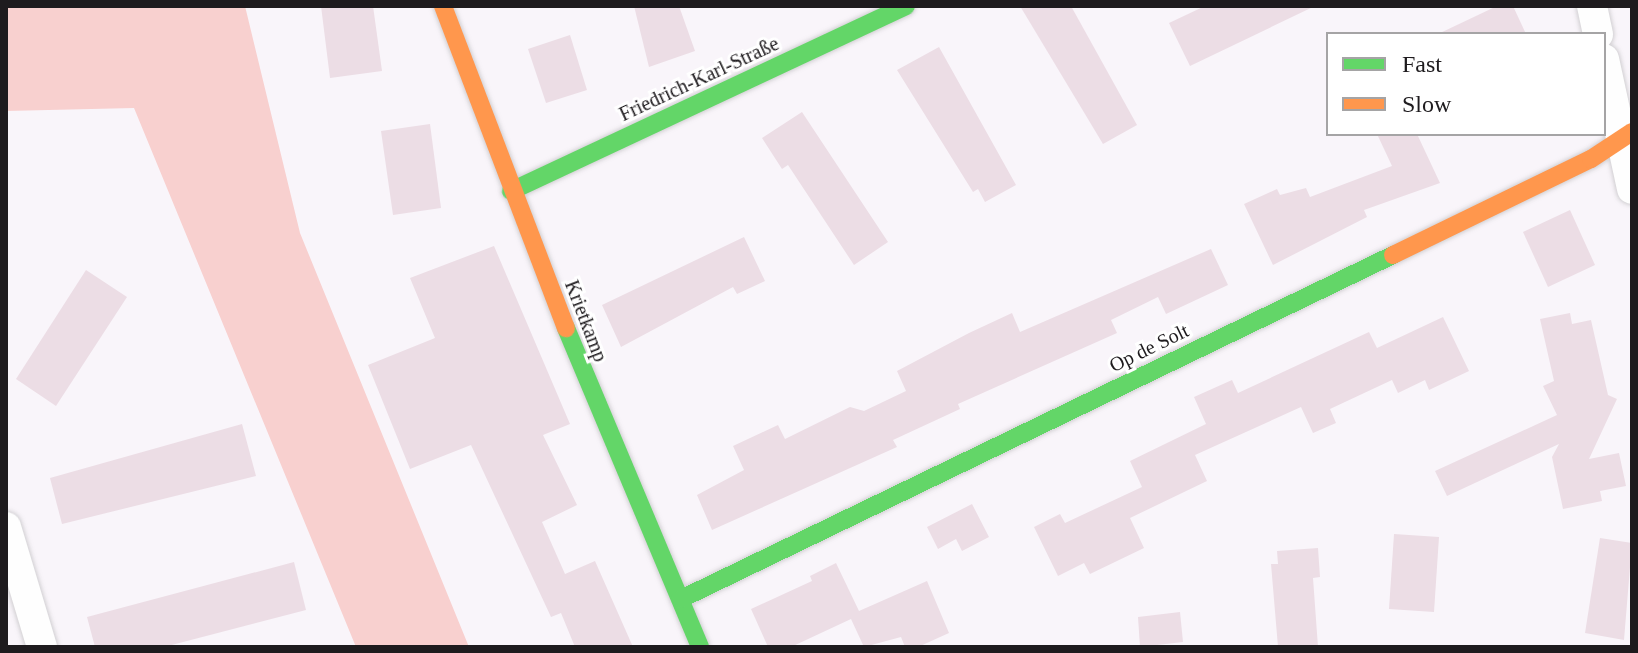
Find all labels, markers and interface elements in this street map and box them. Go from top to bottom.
street label: Friedrich-Karl-Straße [615,32,783,126]
legend [1326,32,1606,136]
text: Fast [1402,51,1442,77]
text: Slow [1402,91,1451,117]
street label: Krietkamp [559,277,613,365]
street label: Op de Solt [1105,318,1193,378]

